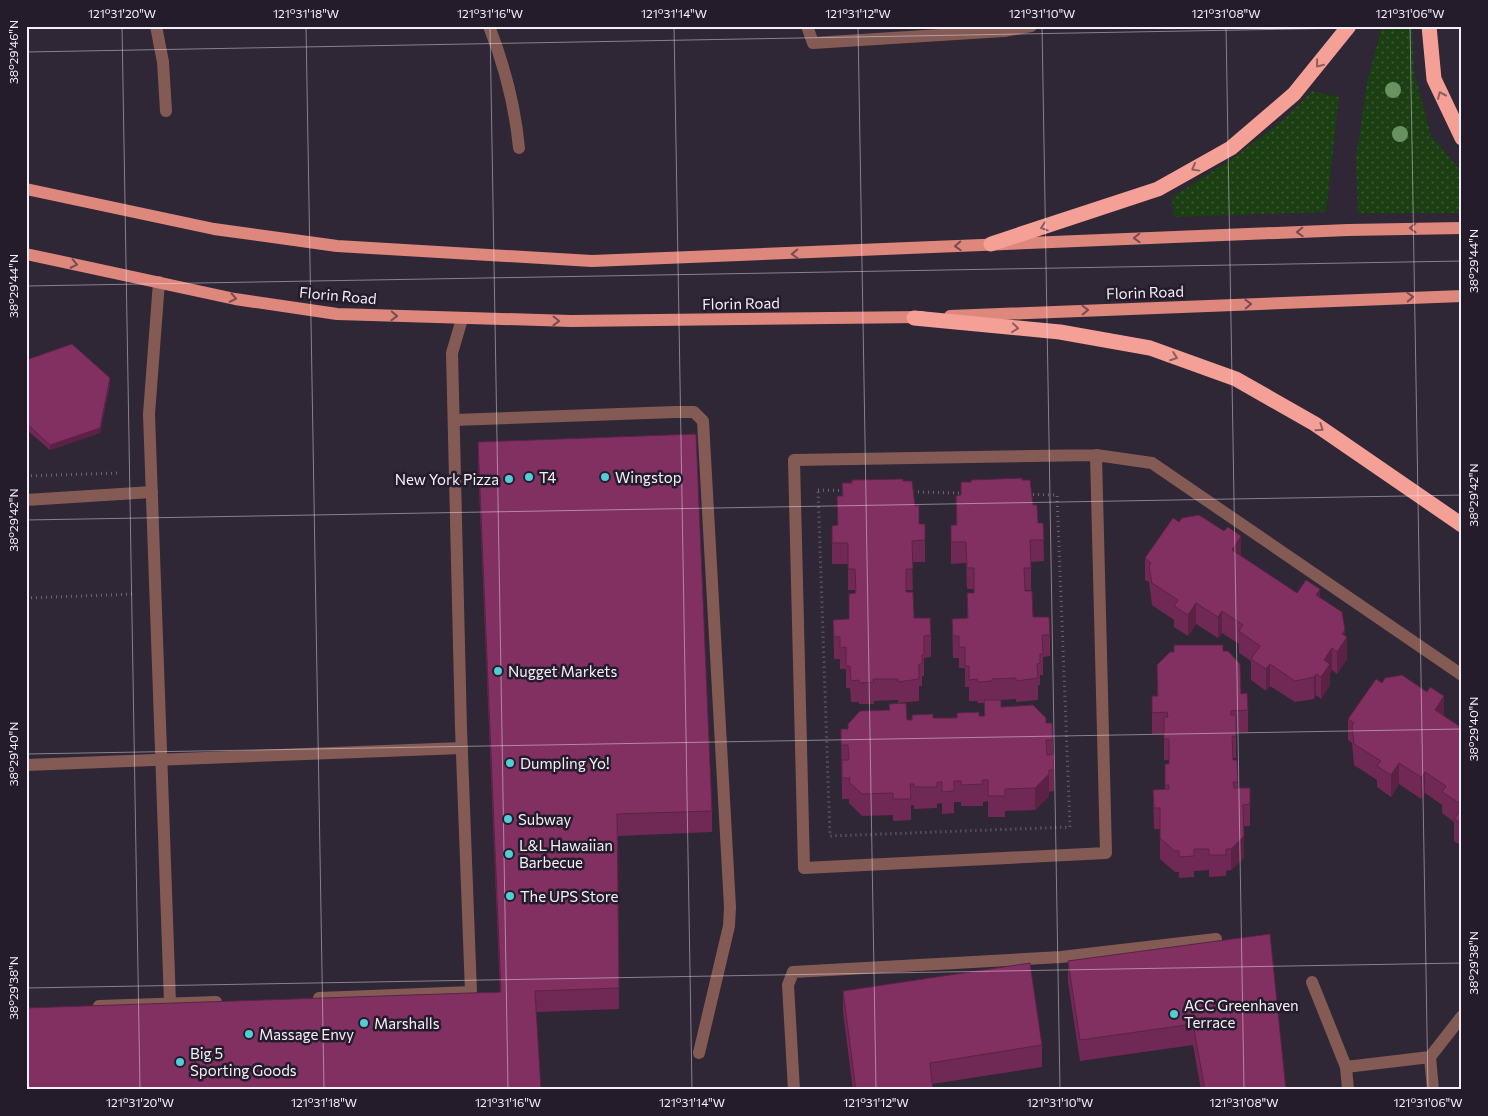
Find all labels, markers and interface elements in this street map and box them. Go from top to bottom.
text: 121°31'20"W [88,6,156,20]
text: 121°31'18"W [273,6,339,20]
text: 121°31'16"W [457,6,523,20]
text: 121°31'14"W [641,6,707,20]
text: 121°31'12"W [825,6,891,20]
text: 121°31'10"W [1009,6,1075,20]
text: 121°31'08"W [1192,6,1260,20]
text: 121°31'06"W [1376,6,1444,20]
text: 38°29'46"N [6,20,20,84]
one-way arrow [1315,59,1324,68]
one-way arrow [1436,91,1447,100]
one-way arrow [1191,162,1200,172]
one-way arrow [1041,221,1049,231]
one-way arrow [1409,223,1417,234]
one-way arrow [1296,226,1304,237]
text: 38°29'44"N [1466,229,1480,293]
one-way arrow [1133,233,1141,244]
one-way arrow [953,240,961,251]
one-way arrow [791,249,799,259]
text: 38°29'44"N [6,254,20,318]
one-way arrow [70,258,78,269]
street label: Florin Road [1106,282,1184,302]
street label: Florin Road [299,283,377,307]
one-way arrow [1406,292,1414,303]
one-way arrow [228,293,237,303]
street label: Florin Road [702,293,780,313]
one-way arrow [1244,298,1252,309]
one-way arrow [1082,305,1090,316]
one-way arrow [390,311,398,322]
one-way arrow [553,316,561,326]
one-way arrow [1011,322,1019,333]
one-way arrow [1170,351,1178,361]
one-way arrow [1314,421,1323,431]
text: 38°29'42"N [1466,463,1480,527]
place label: T4 [539,468,556,486]
place label: Wingstop [615,468,682,486]
place label: New York Pizza [395,470,499,488]
marker: T4 [523,471,535,483]
marker: Wingstop [599,471,611,483]
marker: New York Pizza [503,473,515,485]
text: 38°29'42"N [6,488,20,552]
place label: Nugget Markets [508,662,617,680]
marker: Nugget Markets [492,665,504,677]
text: 38°29'40"N [1466,697,1480,761]
text: 38°29'40"N [6,722,20,786]
place label: Dumpling Yo! [520,754,610,772]
marker: Dumpling Yo! [504,757,516,769]
place label: Subway [518,810,571,828]
marker: Subway [502,813,514,825]
place label: L&L Hawaiian Barbecue [519,836,613,871]
marker: L&L Hawaiian Barbecue [503,848,515,860]
place label: The UPS Store [520,887,618,905]
marker: The UPS Store [504,890,516,902]
text: 38°29'38"N [1466,931,1480,995]
text: 38°29'38"N [6,956,20,1020]
place label: ACC Greenhaven Terrace [1184,996,1299,1031]
marker: ACC Greenhaven Terrace [1168,1008,1180,1020]
place label: Marshalls [374,1014,440,1032]
marker: Marshalls [358,1017,370,1029]
place label: Massage Envy [259,1025,354,1043]
marker: Massage Envy [243,1028,255,1040]
place label: Big 5 Sporting Goods [190,1044,297,1079]
marker: Big 5 Sporting Goods [174,1056,186,1068]
text: 121°31'20"W [106,1095,174,1109]
text: 121°31'18"W [291,1095,357,1109]
text: 121°31'16"W [475,1095,541,1109]
text: 121°31'14"W [659,1095,725,1109]
text: 121°31'12"W [843,1095,909,1109]
text: 121°31'10"W [1027,1095,1093,1109]
text: 121°31'08"W [1210,1095,1278,1109]
text: 121°31'06"W [1394,1095,1462,1109]

